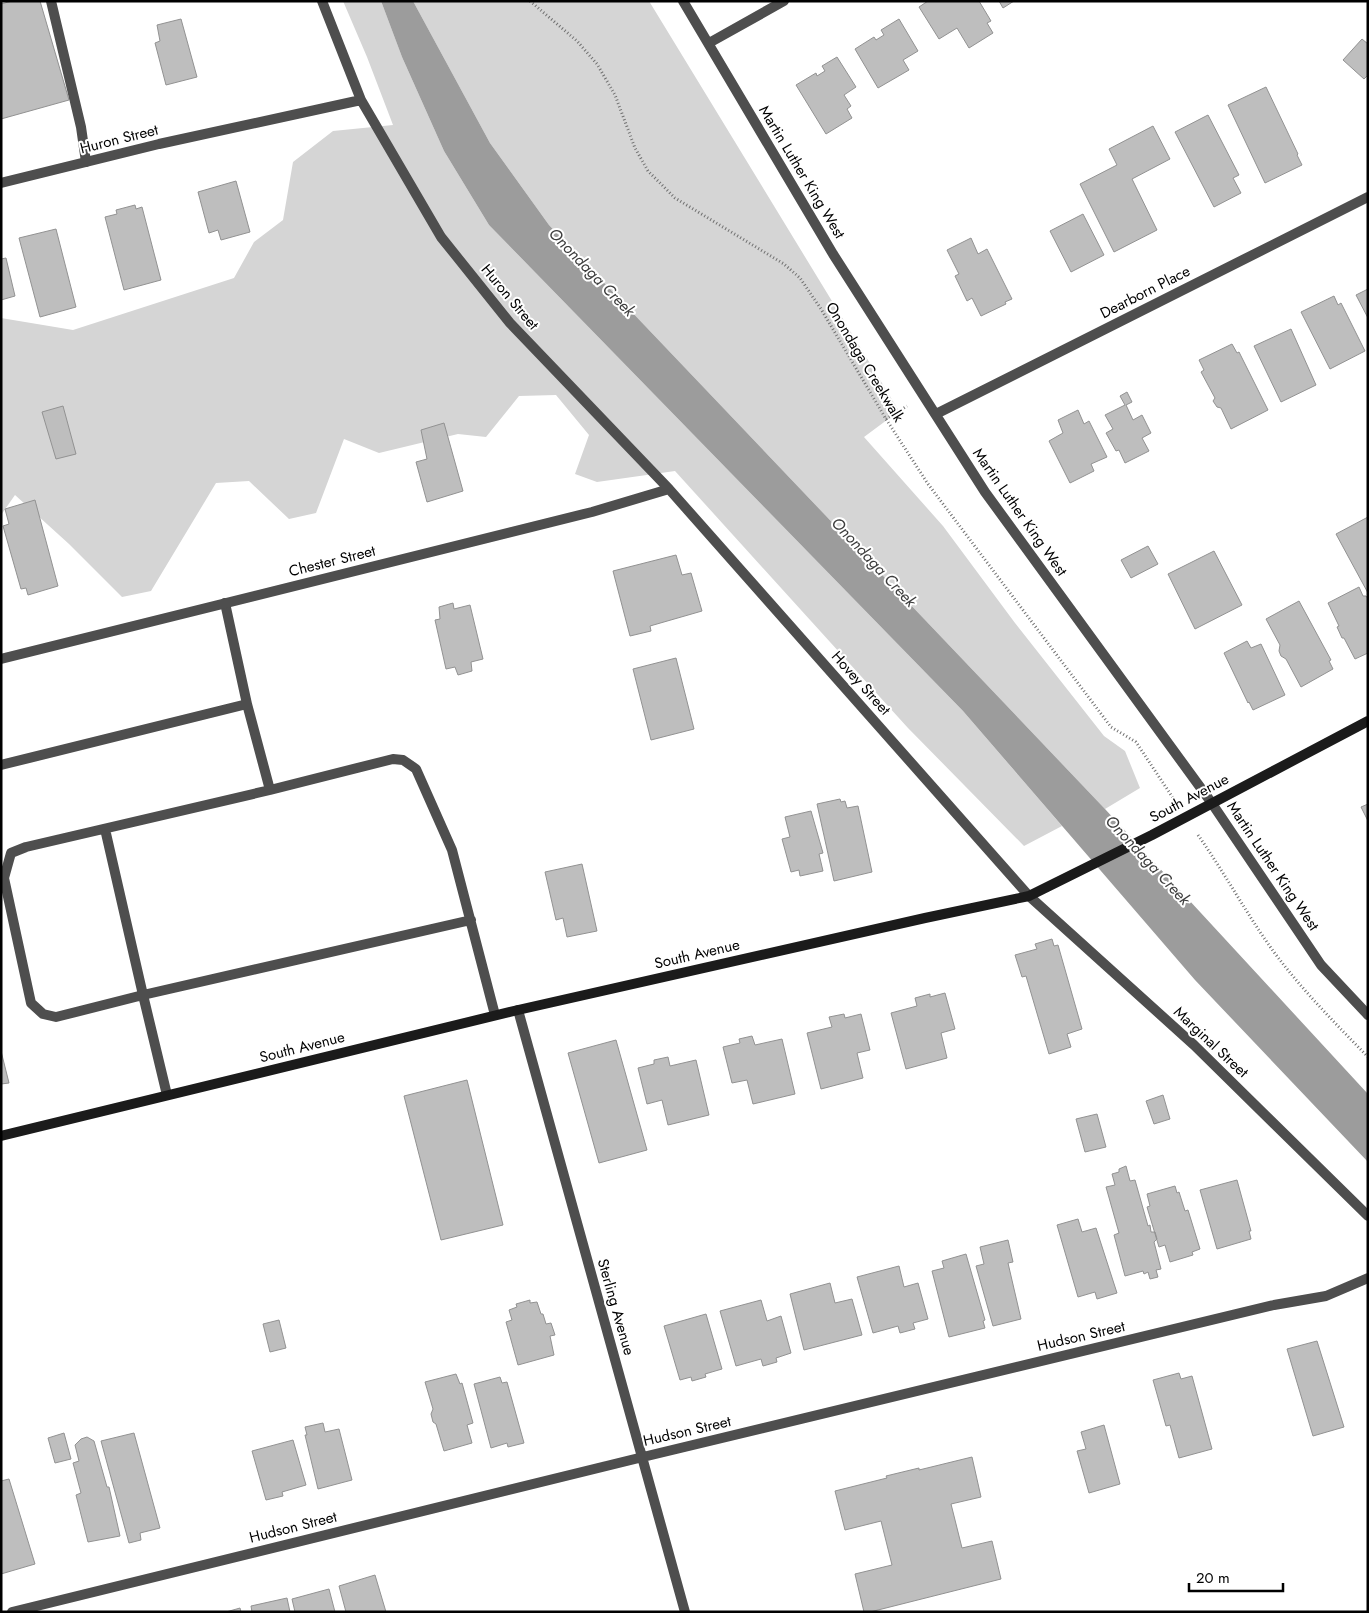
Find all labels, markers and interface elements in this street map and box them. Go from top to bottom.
street label: Martin Luther King West [753,101,851,243]
street label: Huron Street [78,119,161,159]
water label: Onondaga Creek [544,222,641,322]
street label: Huron Street [476,259,544,335]
street label: Dearborn Place [1096,260,1194,324]
street label: Onondaga Creekwalk [820,298,910,427]
street label: Martin Luther King West [967,443,1073,581]
water label: Onondaga Creek [826,512,923,613]
street label: Chester Street [286,540,378,582]
street label: Hovey Street [826,646,896,720]
street label: South Avenue [1145,768,1233,828]
street label: Martin Luther King West [1221,797,1325,935]
water label: Onondaga Creek [1100,810,1197,911]
street label: South Avenue [652,933,742,975]
street label: Marginal Street [1169,1001,1254,1083]
street label: South Avenue [257,1026,347,1068]
street label: Sterling Avenue [592,1256,640,1358]
street label: Hudson Street [1035,1315,1127,1357]
street label: Hudson Street [641,1410,733,1452]
street label: Hudson Street [247,1505,339,1549]
scale bar [1189,1560,1283,1592]
text: 20 m [1196,1567,1230,1589]

